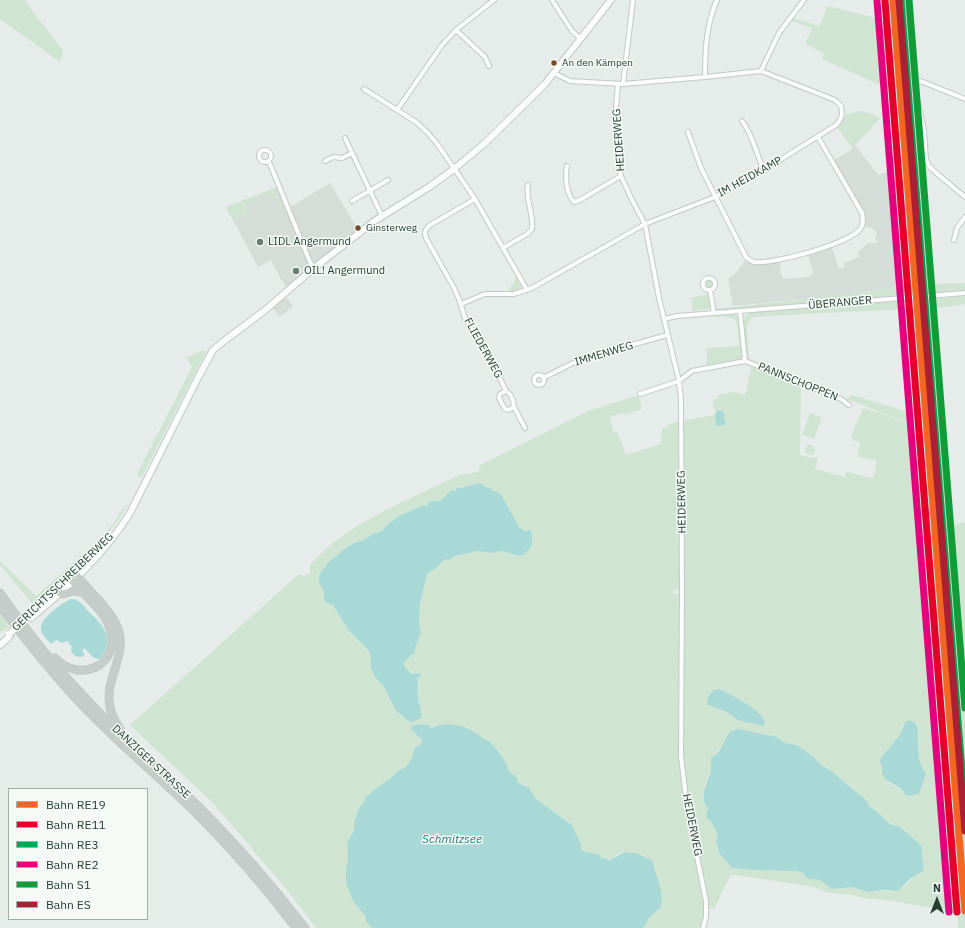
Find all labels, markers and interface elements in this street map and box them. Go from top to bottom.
place label: An den Kämpen [562,57,633,69]
marker: An den Kämpen [549,58,559,68]
street label: HEIDERWEG [610,108,628,172]
street label: IM HEIDKAMP [716,154,784,200]
place label: Ginsterweg [366,222,417,234]
marker: Ginsterweg [353,223,363,233]
place label: LIDL Angermund [268,235,351,249]
marker: LIDL Angermund [255,237,265,247]
place label: OIL! Angermund [304,264,385,278]
marker: OIL! Angermund [291,266,301,276]
street label: ÜBERANGER [808,294,872,312]
street label: FLIEDERWEG [461,315,505,381]
street label: IMMENWEG [573,339,635,369]
street label: PANNSCHOPPEN [756,360,840,404]
street label: HEIDERWEG [675,470,689,534]
street label: GERICHTSSCHREIBERWEG [10,530,116,634]
street label: DANZIGER STRASSE [109,722,193,802]
legend [8,788,148,920]
street label: HEIDERWEG [679,793,705,857]
text: Bahn RE19 [46,797,106,812]
text: Bahn RE11 [46,817,106,832]
water label: Schmitzsee [422,833,482,847]
text: Bahn RE3 [46,837,99,852]
text: Bahn RE2 [46,857,99,872]
text: Bahn S1 [46,877,91,892]
north arrow [917,880,957,920]
text: N [933,881,941,895]
text: Bahn ES [46,897,91,912]

